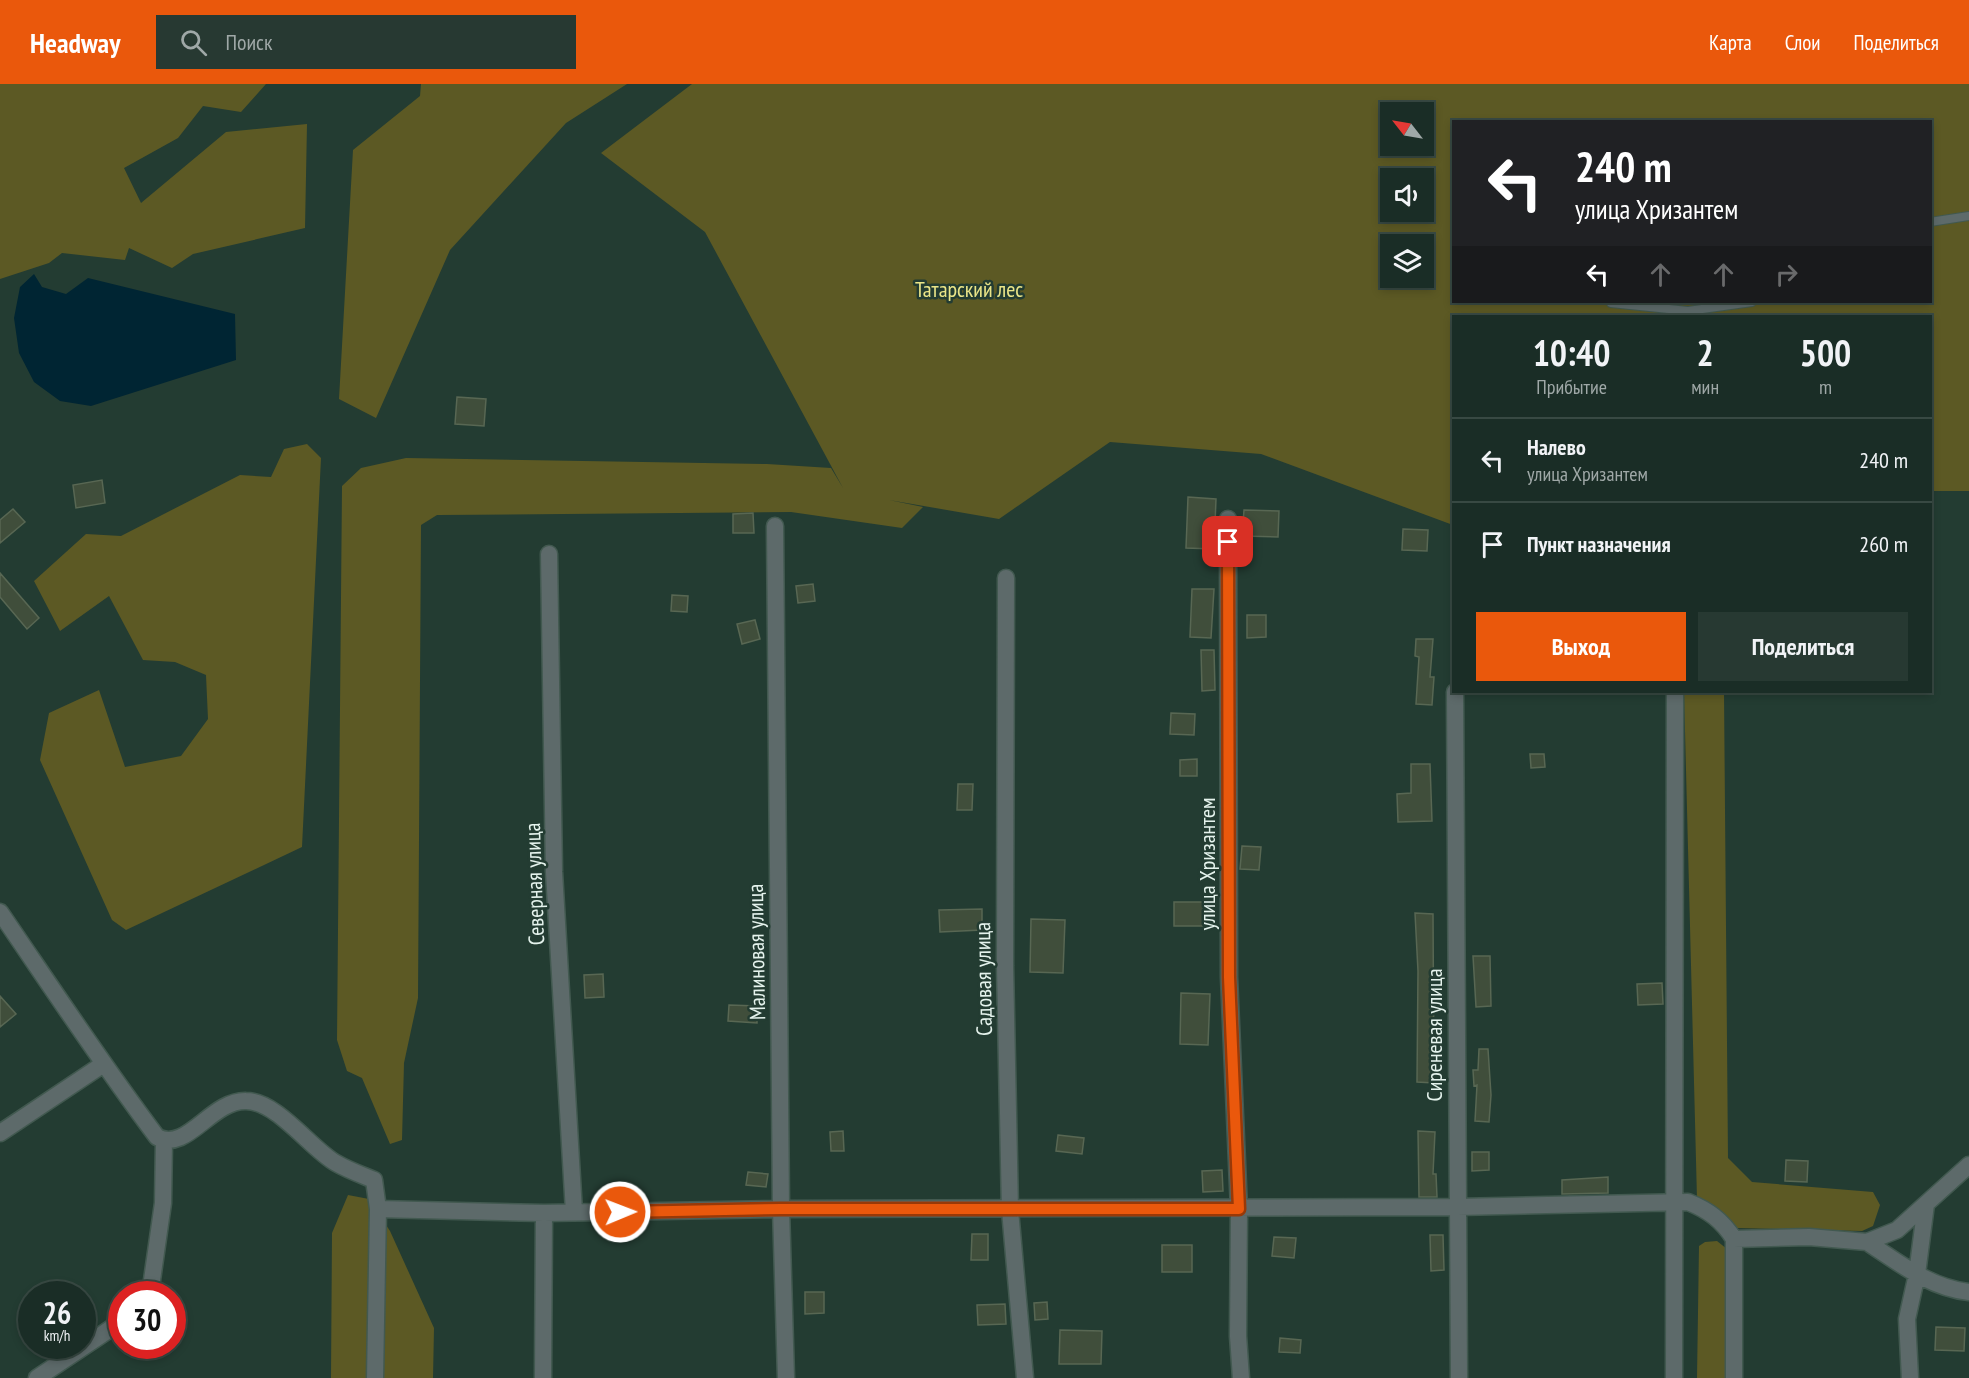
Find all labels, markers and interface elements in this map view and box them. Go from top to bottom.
search box [156,15,576,69]
text: Headway [30,24,120,61]
icon: search [177,26,210,59]
text: Поиск [225,28,272,56]
text: Карта [1709,29,1752,56]
text: Слои [1785,29,1820,56]
text: Поделиться [1853,29,1939,56]
north arrow [1380,102,1434,156]
map controls [1380,102,1434,288]
text: 240 m [1575,139,1672,194]
icon: left [1476,144,1554,222]
button: sound [1380,168,1434,222]
text: улица Хризантем [1575,192,1738,226]
button: layers [1380,234,1434,288]
icon: left [1581,258,1614,291]
icon: ahead [1644,258,1677,291]
icon: ahead [1707,258,1740,291]
icon: right [1770,258,1803,291]
park label: Татарский лес [915,275,1023,303]
text: 10:40 [1533,329,1611,376]
text: 2 [1697,329,1714,376]
text: 500 [1800,329,1851,376]
text: Прибытие [1536,374,1607,400]
text: мин [1691,374,1719,400]
text: m [1819,374,1832,400]
text: Налево [1527,433,1586,461]
icon: left [1476,444,1509,477]
text: 240 m [1859,446,1908,474]
text: улица Хризантем [1527,461,1648,487]
pin [1202,516,1253,567]
icon: arrive [1211,525,1244,558]
icon: arrive [1476,528,1509,561]
text: Пункт назначения [1527,530,1671,558]
text: 260 m [1859,530,1908,558]
button: Выход [1476,612,1686,681]
button: Поделиться [1698,612,1908,681]
street label: улица Хризантем [1193,797,1221,931]
street label: Северная улица [518,822,550,946]
street label: Малиновая улица [741,884,771,1020]
street label: Садовая улица [968,922,998,1036]
street label: Сиреневая улица [1420,969,1448,1101]
position arrow [588,1180,652,1244]
speed limit sign: 30 [108,1281,186,1359]
text: 26 [43,1293,71,1332]
text: km/h [44,1326,70,1345]

